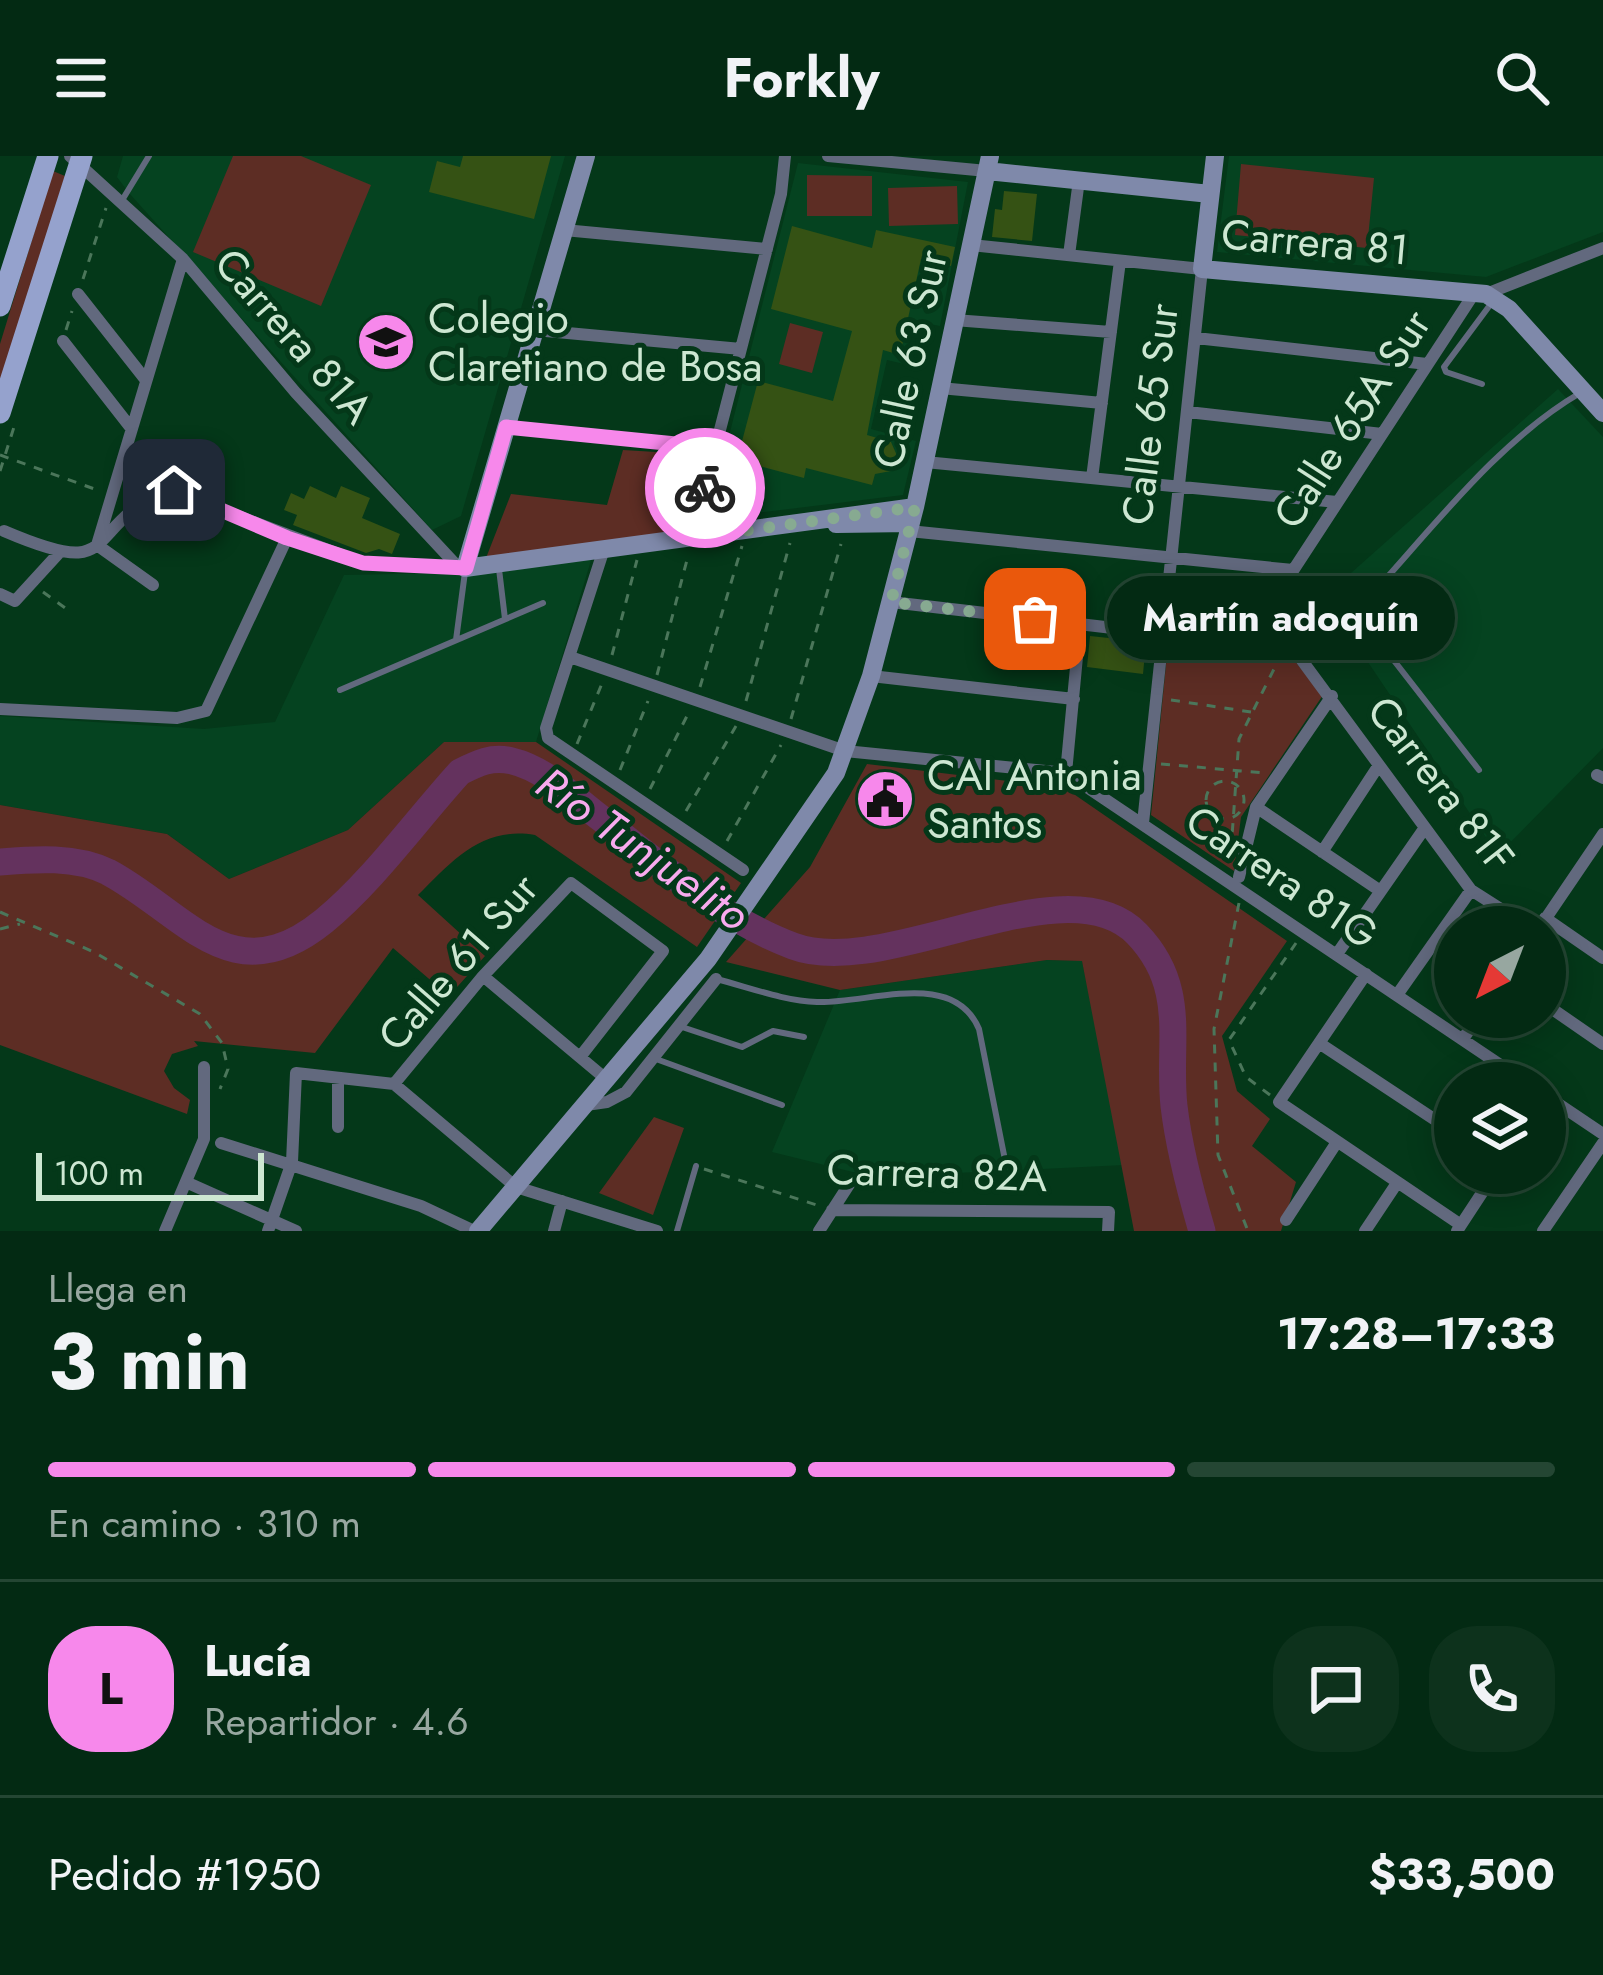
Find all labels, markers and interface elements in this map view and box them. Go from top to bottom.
text: Forkly [723,39,880,117]
icon: menu [48,45,114,111]
icon: search [1489,45,1555,111]
street label: Carrera 81 [1219,203,1411,281]
street label: Carrera 81A [200,235,388,438]
street label: Calle 63 Sur [857,244,963,474]
place label: Colegio Claretiano de Bosa [428,288,763,397]
street label: Calle 65A Sur [1258,297,1446,541]
street label: Calle 65 Sur [1106,299,1194,528]
school or university icon: Colegio Claretiano de Bosa [355,311,417,373]
courier [645,428,765,548]
pin [123,439,225,541]
icon: bike [672,455,738,521]
icon: home [141,457,207,523]
pin [984,568,1086,670]
callout: Martín adoquín [1107,577,1455,661]
icon: bag [1002,586,1068,652]
text: Martín adoquín [1143,589,1419,646]
street label: Carrera 81F [1353,683,1529,885]
place label: CAI Antonia Santos [927,745,1142,854]
water label: Río Tunjuelito [523,751,763,947]
public building icon: CAI Antonia Santos [854,768,916,830]
street label: Carrera 81G [1174,790,1390,964]
street label: Calle 61 Sur [364,859,553,1064]
north arrow [1434,906,1566,1038]
map controls [1434,906,1566,1194]
button: layers [1434,1062,1566,1194]
street label: Carrera 82A [826,1139,1049,1207]
scale bar [36,1147,264,1200]
text: 100 m [54,1150,144,1197]
text: Llega en [48,1260,188,1317]
text: 17:28–17:33 [1277,1301,1555,1366]
text: 3 min [48,1306,250,1418]
text: En camino · 310 m [48,1495,361,1552]
button: chat [1273,1626,1399,1752]
button: phone [1429,1626,1555,1752]
text: Lucía [204,1628,312,1693]
text: L [99,1656,123,1721]
text: Repartidor · 4.6 [204,1693,469,1750]
text: Pedido #1950 [48,1842,321,1907]
text: $33,500 [1369,1842,1555,1907]

